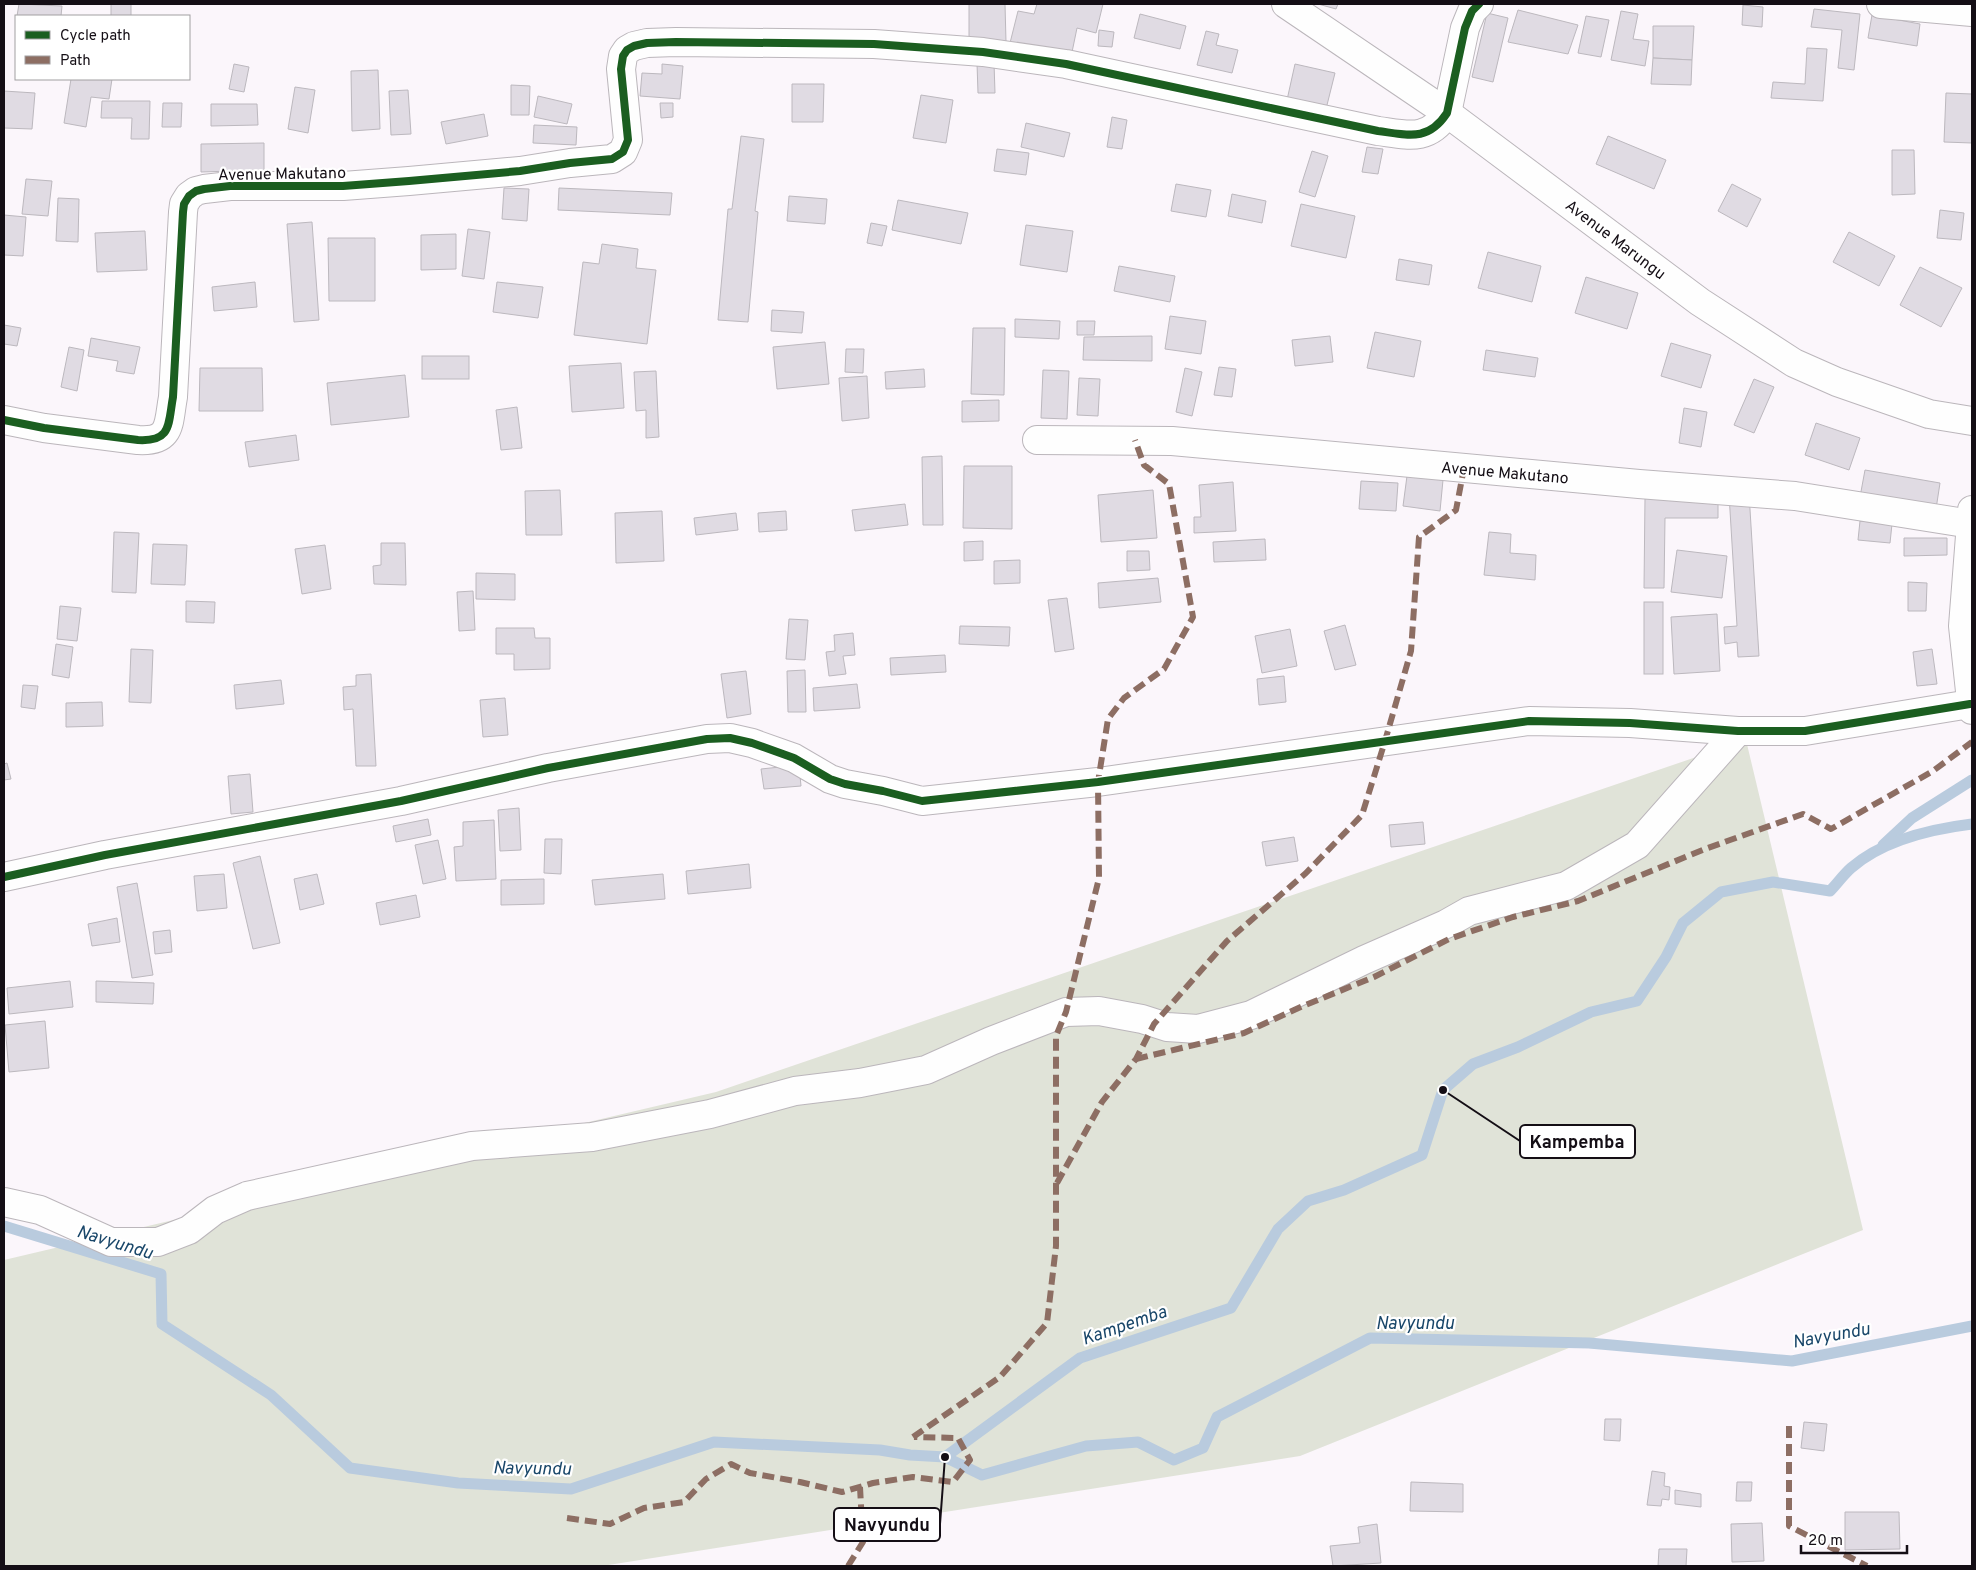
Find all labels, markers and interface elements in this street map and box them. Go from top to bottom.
legend [15,15,190,80]
text: Cycle path [60,27,131,46]
text: Path [60,52,91,71]
street label: Avenue Makutano [218,164,346,186]
street label: Avenue Marungu [1561,196,1669,285]
street label: Avenue Makutano [1440,458,1570,490]
callout: Kampemba [1520,1125,1635,1158]
text: Kampemba [1529,1132,1625,1155]
water label: Navyundu [74,1221,156,1266]
water label: Kampemba [1079,1301,1171,1352]
water label: Navyundu [1376,1313,1454,1336]
water label: Navyundu [1791,1318,1872,1355]
water label: Navyundu [493,1457,572,1482]
callout: Navyundu [834,1508,940,1541]
text: Navyundu [844,1515,930,1538]
scale bar [1801,1522,1907,1554]
text: 20 m [1808,1532,1843,1551]

